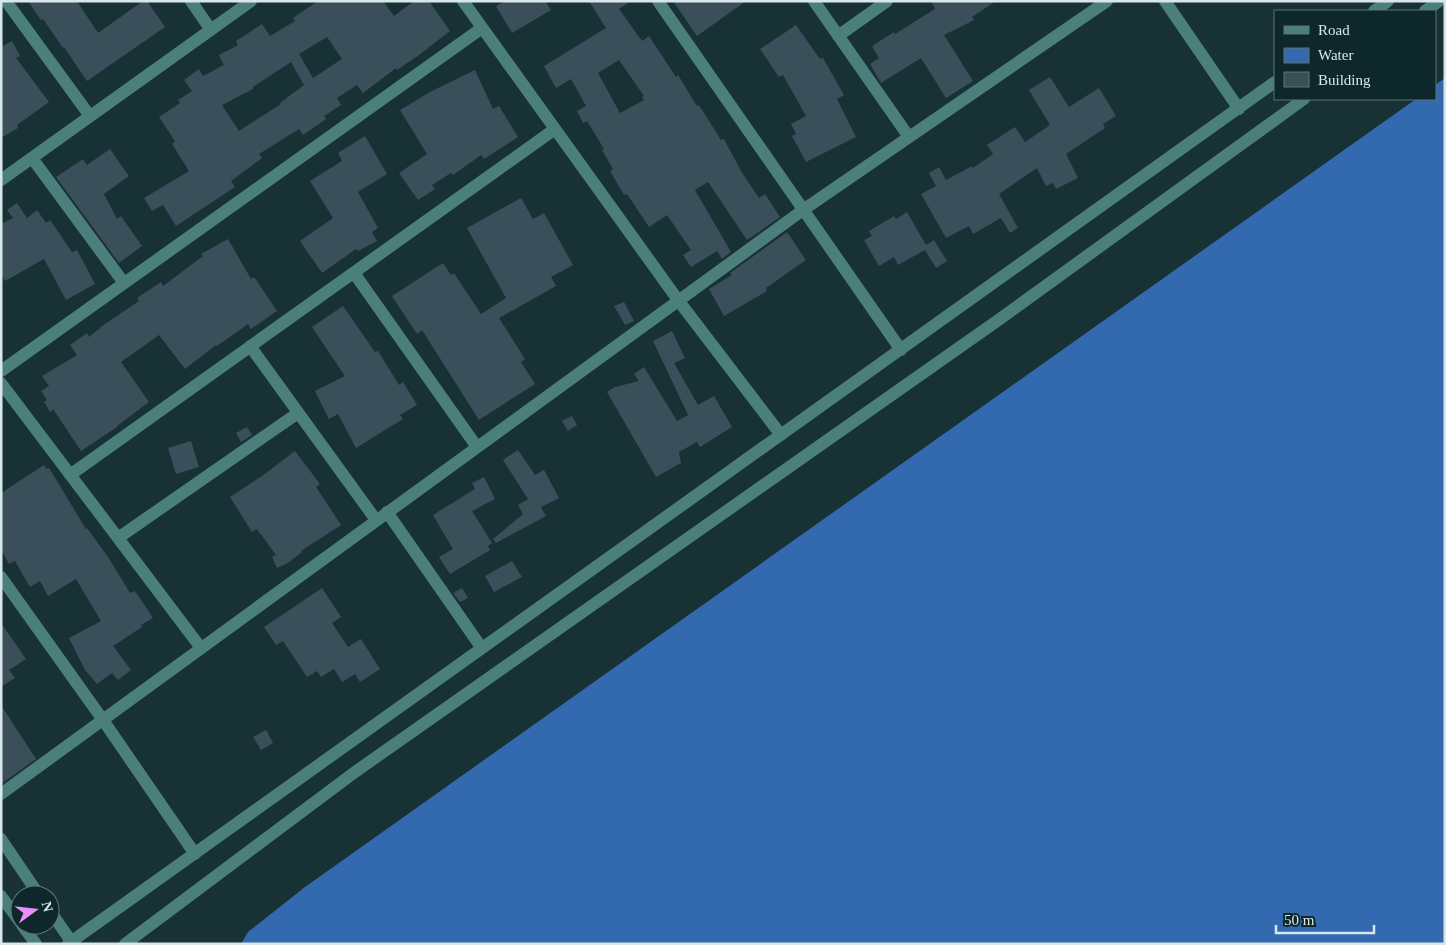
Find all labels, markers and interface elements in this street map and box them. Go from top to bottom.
legend [1274,10,1436,100]
text: Road [1318,22,1350,38]
text: Water [1318,47,1353,63]
text: Building [1318,72,1371,88]
north arrow [10,885,60,935]
text: N [39,900,56,914]
scale bar [1276,902,1374,934]
text: 50 m [1284,912,1315,928]

